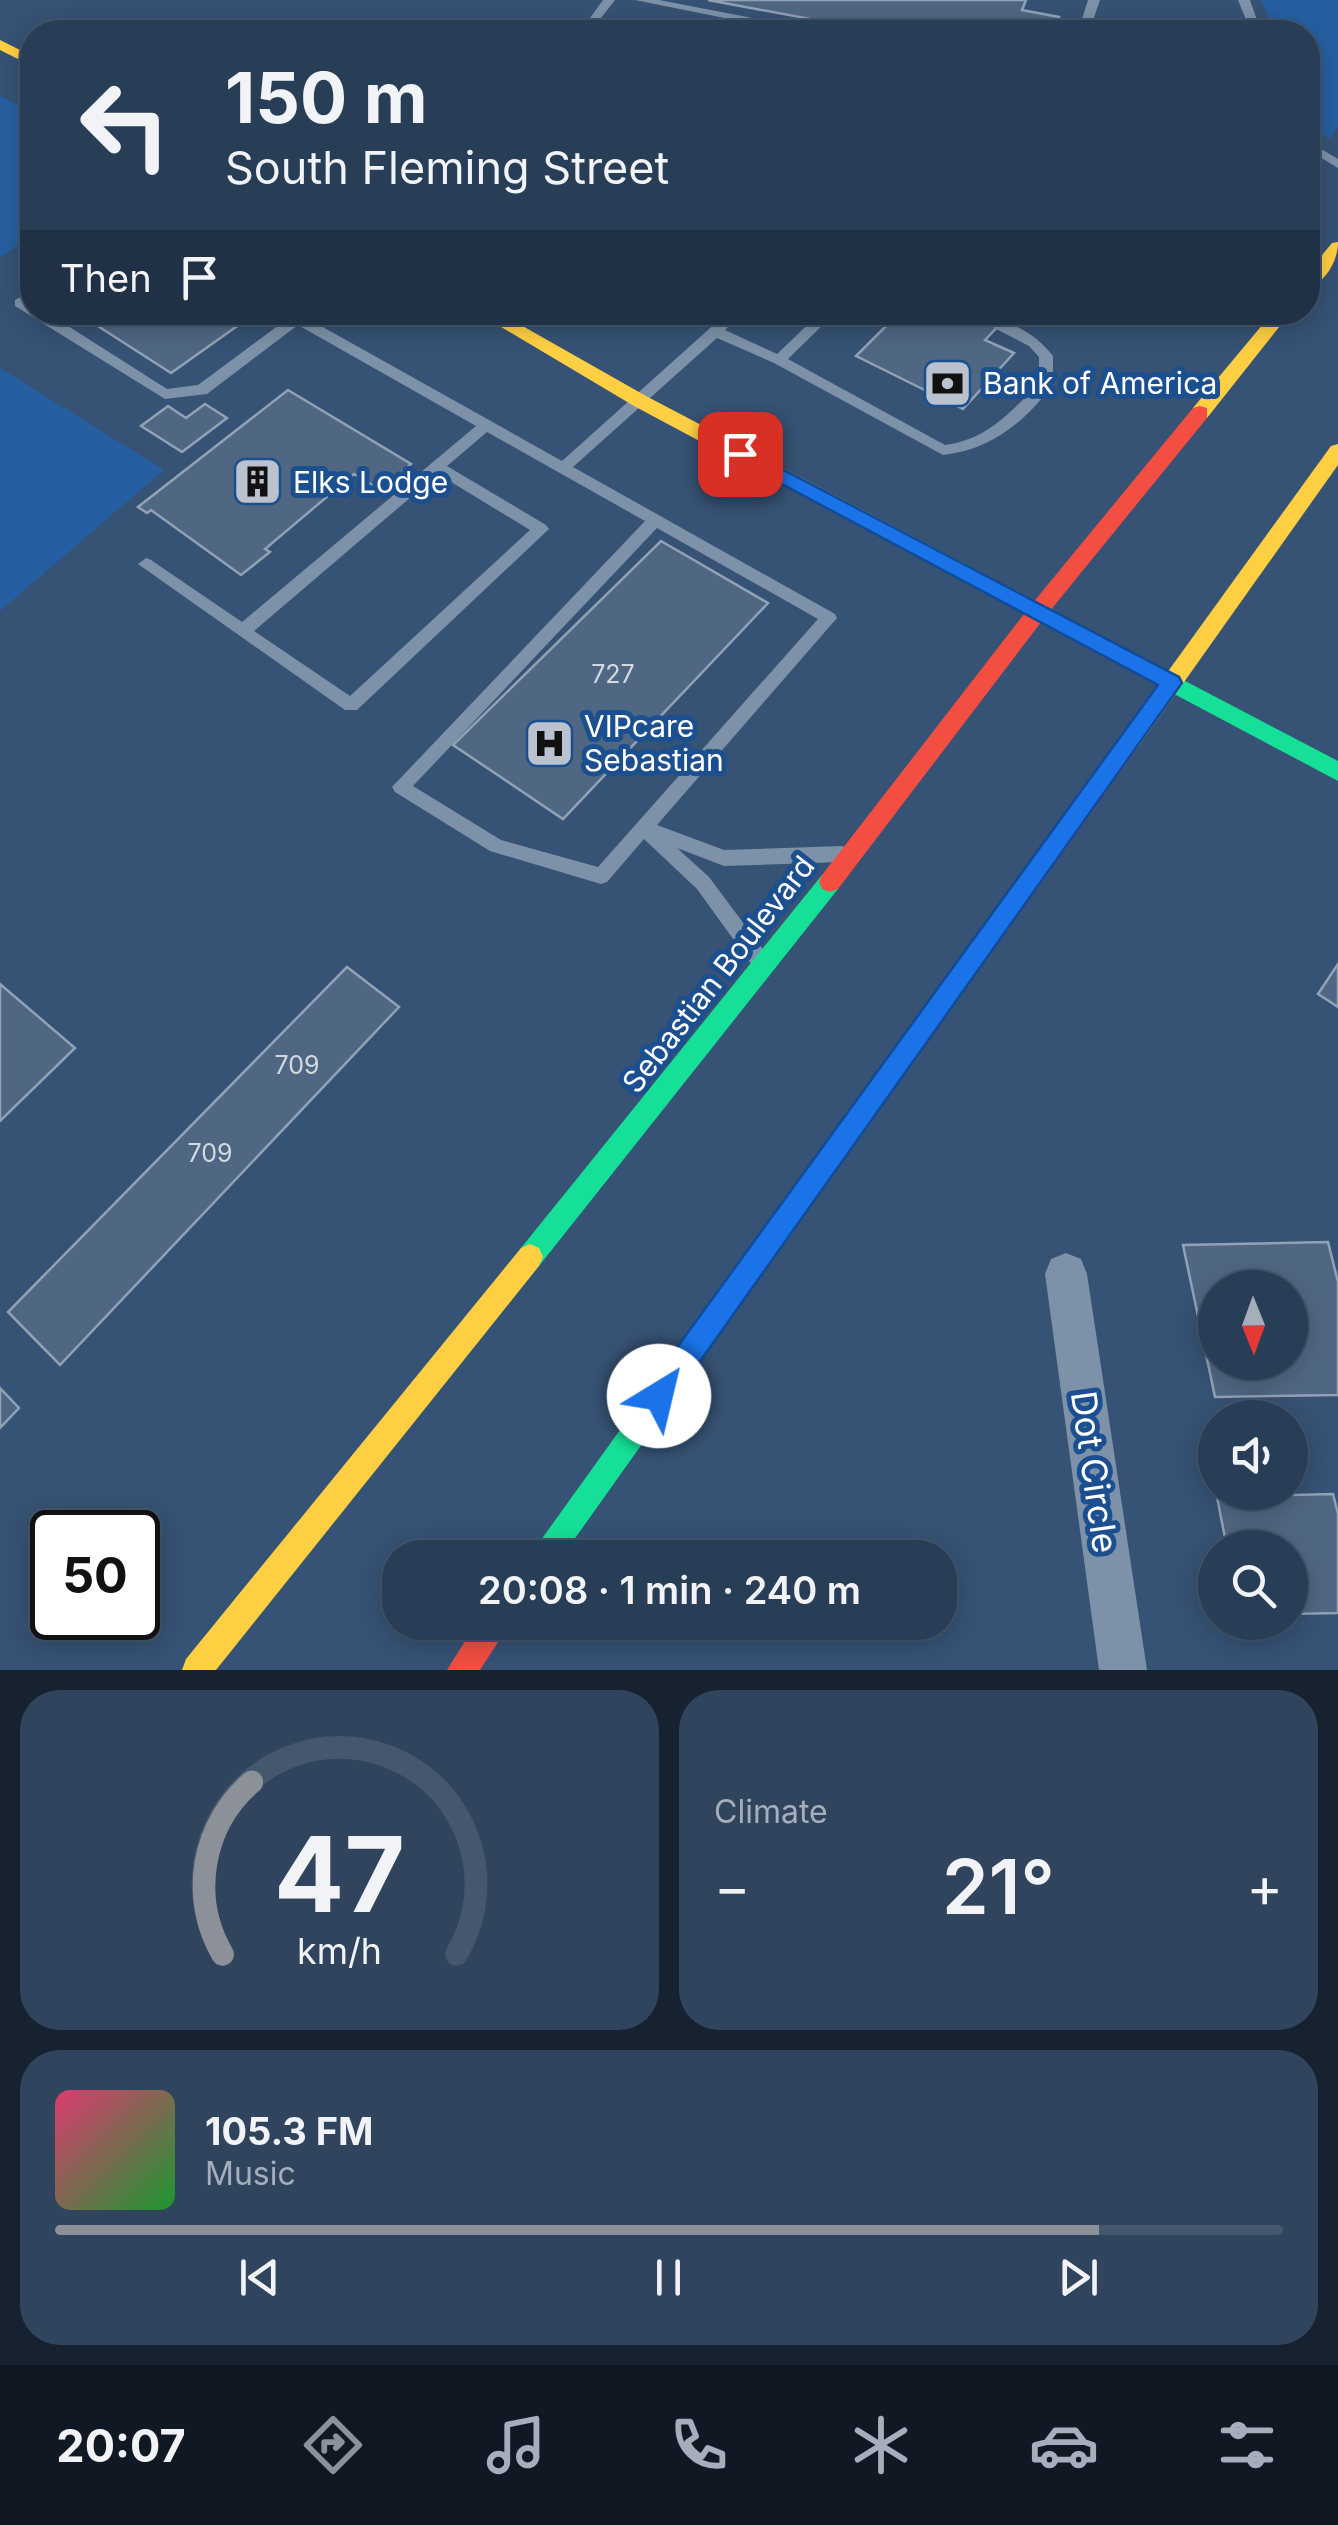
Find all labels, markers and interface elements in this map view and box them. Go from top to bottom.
text: 150 m [225,55,428,140]
icon: left [60,60,190,190]
text: South Fleming Street [225,140,669,195]
icon: arrive [172,250,227,305]
text: Then [60,255,152,301]
bank icon: Bank of America [922,357,974,409]
place label: Bank of America [983,365,1217,401]
pin [698,412,783,497]
icon: arrive [713,427,768,482]
building icon: Elks Lodge [232,456,284,508]
place label: Elks Lodge [293,464,448,500]
house number: 727 [591,659,635,689]
place label: VIPcare Sebastian [584,708,724,778]
hospital icon: VIPcare Sebastian [523,717,575,769]
street label: Sebastian Boulevard [614,848,822,1100]
house number: 709 [274,1050,320,1080]
house number: 709 [187,1138,233,1168]
north arrow [1198,1270,1308,1380]
map controls [1198,1270,1308,1640]
position arrow [607,1344,711,1448]
street label: Dot Circle [1063,1388,1127,1556]
button: sound [1198,1400,1308,1510]
speed limit sign: 50 [30,1510,160,1640]
button: search [1198,1530,1308,1640]
text: 20:08 · 1 min · 240 m [478,1567,861,1613]
text: Climate [714,1792,828,1831]
text: 47 [274,1811,405,1937]
text: 21° [942,1841,1055,1932]
text: − [714,1854,750,1920]
text: + [1247,1854,1283,1920]
text: km/h [297,1929,382,1973]
text: 105.3 FM [205,2108,373,2154]
text: Music [205,2154,296,2193]
icon: previous [232,2250,287,2305]
icon: pause [641,2250,696,2305]
icon: next [1051,2250,1106,2305]
icon: directions [298,2410,368,2480]
icon: music [481,2410,551,2480]
icon: phone [664,2410,734,2480]
icon: climate [846,2410,916,2480]
icon: car [1029,2410,1099,2480]
icon: filters [1212,2410,1282,2480]
text: 20:07 [56,2418,186,2473]

